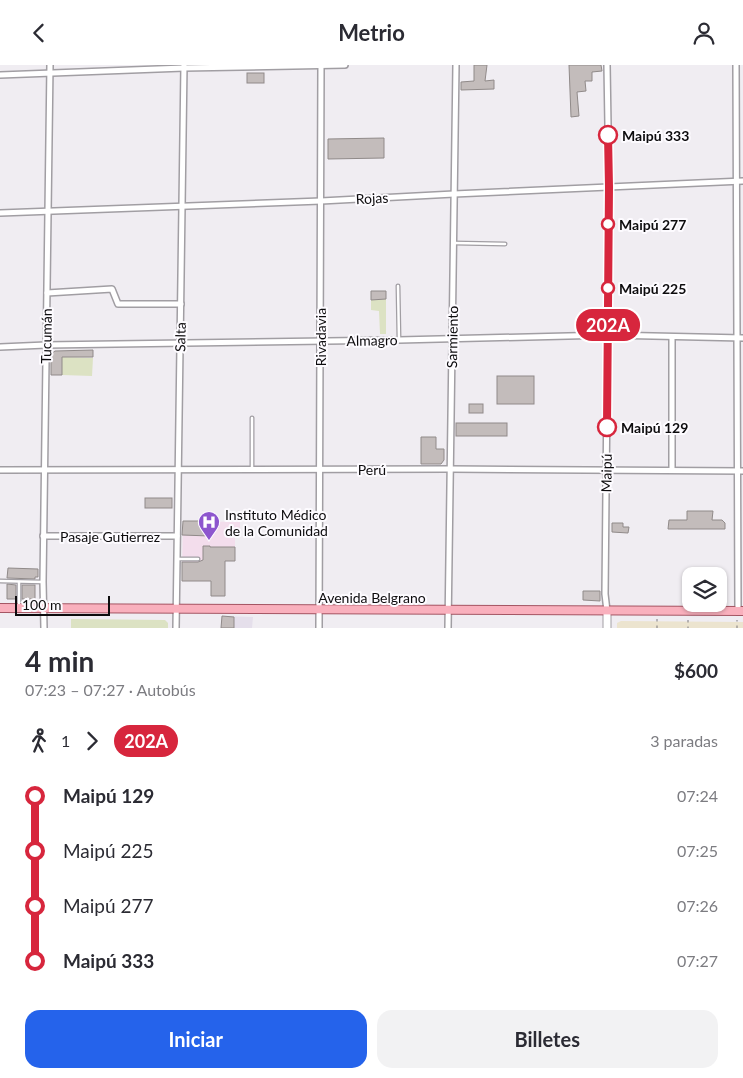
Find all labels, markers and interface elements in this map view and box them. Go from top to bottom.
icon: back [25,19,53,47]
text: Metrio [338,19,405,46]
icon: person [690,19,718,47]
marker: Maipú 333 [598,125,618,145]
place label: Maipú 333 [622,127,689,144]
street label: Rojas [355,189,389,207]
place label: Maipú 277 [619,216,686,233]
marker: Maipú 277 [601,217,615,231]
place label: Maipú 225 [619,280,686,297]
marker: Maipú 225 [601,281,615,295]
street label: Sarmiento [443,306,461,368]
street label: Tucumán [37,308,55,364]
street label: Rivadavia [312,308,329,366]
line badge: 202A [573,309,643,341]
text: 202A [586,314,630,336]
street label: Salta [171,322,189,352]
street label: Almagro [346,331,398,349]
marker: Maipú 129 [597,417,617,437]
place label: Maipú 129 [621,419,688,436]
street label: Maipú [597,453,615,493]
street label: Perú [358,461,386,478]
place label: Instituto Médico de la Comunidad [225,506,328,539]
hospital icon: Instituto Médico de la Comunidad [197,510,221,541]
street label: Pasaje Gutierrez [60,528,160,545]
map controls [682,567,727,612]
button: layers [682,567,727,612]
street label: Avenida Belgrano [318,589,426,606]
scale bar [15,593,110,616]
text: 100 m [22,596,61,613]
text: 4 min [25,644,94,678]
text: $600 [674,659,718,682]
text: 07:23 – 07:27 · Autobús [25,680,196,699]
icon: walk [25,727,53,755]
icon: forward [78,727,106,755]
text: 202A [124,730,168,752]
text: 1 [61,731,70,750]
text: 3 paradas [650,731,718,750]
text: Maipú 129 [63,784,154,807]
text: 07:24 [677,786,718,805]
text: Maipú 225 [63,839,154,862]
text: 07:25 [677,841,718,860]
text: Maipú 277 [63,894,154,917]
text: 07:26 [677,896,718,915]
text: Maipú 333 [63,949,154,972]
text: 07:27 [677,951,718,970]
button: Iniciar [25,1010,367,1068]
button: Billetes [377,1010,718,1068]

